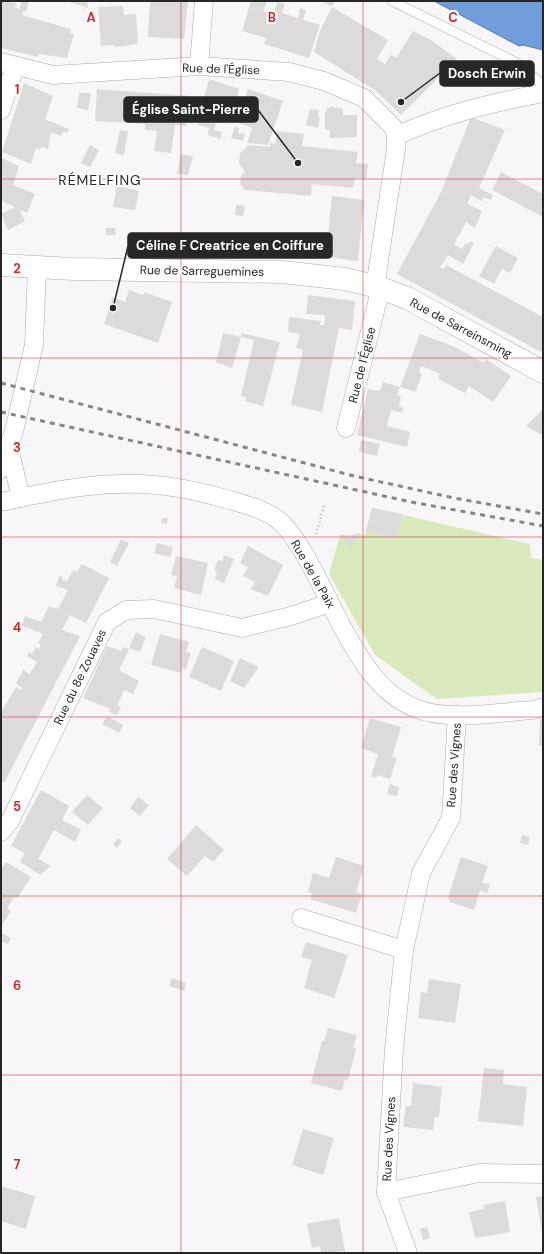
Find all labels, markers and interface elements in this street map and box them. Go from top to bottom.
text: A [86,9,96,26]
text: B [268,9,276,26]
text: C [448,9,458,26]
street label: Rue de l'Église [182,60,260,78]
callout: Dosch Erwin [440,61,534,86]
text: Dosch Erwin [448,65,526,82]
text: 1 [15,81,19,98]
callout: Église Saint-Pierre [124,97,258,122]
text: Église Saint-Pierre [132,100,250,118]
district label: RÉMELFING [58,171,142,189]
callout: Céline F Creatrice en Coiffure [128,233,332,258]
text: Céline F Creatrice en Coiffure [136,237,324,254]
text: 2 [13,260,21,277]
street label: Rue de Sarreguemines [140,262,264,280]
street label: Rue de Sarreinsming [407,294,515,362]
street label: Rue de l'Église [345,325,379,405]
text: 3 [13,439,21,456]
street label: Rue de la Paix [287,537,339,611]
text: 4 [13,619,21,636]
street label: Rue du 8e Zouaves [50,627,110,727]
street label: Rue des Vignes [443,722,465,808]
text: 5 [13,798,21,815]
text: 6 [13,977,21,994]
street label: Rue des Vignes [379,1096,399,1182]
text: 7 [14,1156,21,1173]

